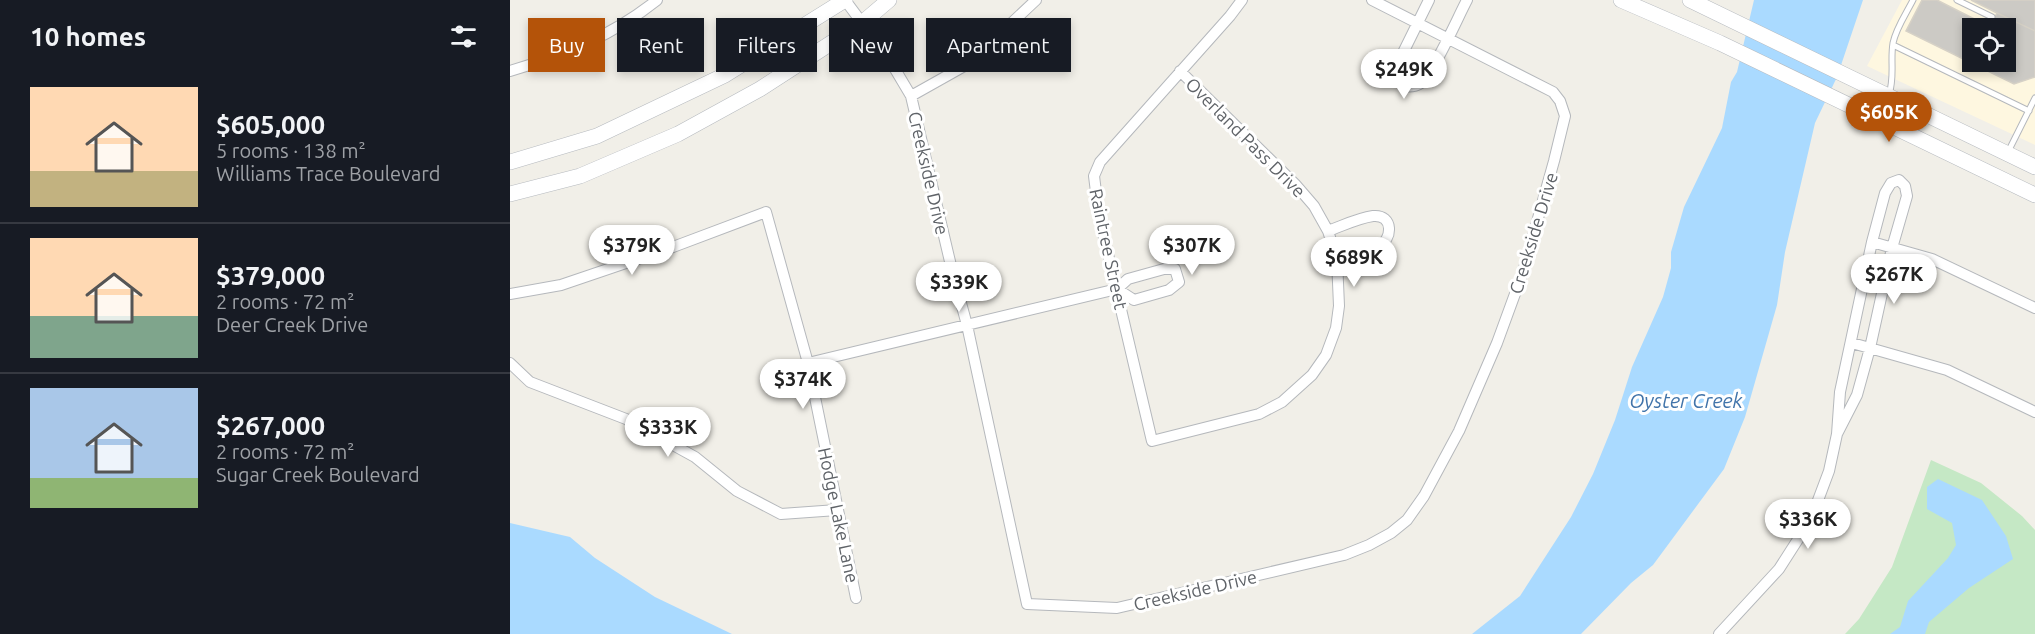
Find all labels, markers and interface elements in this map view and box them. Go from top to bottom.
chip: Buy [528,18,605,72]
chip: Rent [617,18,704,72]
chip: Filters [716,18,817,72]
chip: New [829,18,914,72]
chip: Apartment [926,18,1071,72]
map controls [1962,18,2016,72]
button: locate [1962,18,2016,72]
icon: filters [447,20,480,53]
text: 10 homes [30,22,146,51]
pin: $249K [1362,49,1446,100]
text: $249K [1375,57,1433,80]
street label: Overland Pass Drive [1182,73,1310,201]
pin: $605K [1847,92,1931,143]
text: $605K [1860,100,1918,123]
street label: Creekside Drive [905,109,953,237]
text: $605,000 [216,110,325,139]
icon: home [78,111,150,183]
text: 5 rooms · 138 m² [216,139,366,162]
text: Williams Trace Boulevard [216,162,440,185]
street label: Creekside Drive [1505,170,1561,296]
street label: Raintree Street [1086,187,1132,311]
pin: $379K [590,225,674,276]
pin: $307K [1150,225,1234,276]
text: $379K [603,233,661,256]
text: $307K [1163,233,1221,256]
pin: $689K [1312,237,1396,288]
text: $689K [1325,245,1383,268]
pin: $267K [1852,254,1936,305]
text: $379,000 [216,261,325,290]
icon: home [78,262,150,334]
pin: $339K [917,262,1001,313]
text: $267K [1865,262,1923,285]
text: $339K [930,270,988,293]
text: 2 rooms · 72 m² [216,290,354,313]
text: Deer Creek Drive [216,313,368,336]
pin: $374K [761,359,845,410]
text: $374K [774,367,832,390]
water label: Oyster Creek [1629,389,1744,412]
pin: $333K [626,407,710,458]
text: $267,000 [216,411,325,440]
icon: home [78,412,150,484]
text: $333K [639,415,697,438]
text: 2 rooms · 72 m² [216,440,354,463]
street label: Hodge Lake Lane [815,445,863,585]
text: Sugar Creek Boulevard [216,463,420,486]
pin: $336K [1766,499,1850,550]
text: $336K [1779,507,1837,530]
street label: Creekside Drive [1131,566,1259,614]

